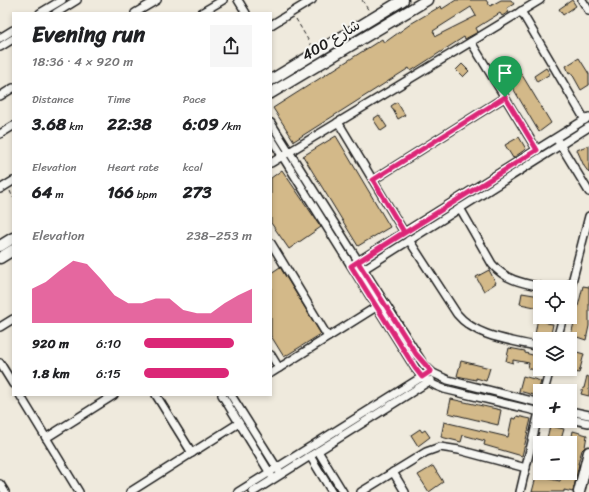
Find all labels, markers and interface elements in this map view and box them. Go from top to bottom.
street label: شارع 400 [297,12,365,68]
text: Evening run [32,15,145,54]
button: share [210,25,252,67]
text: 18:36 · 4 × 920 m [32,50,133,73]
pin [488,56,522,97]
icon: arrive [494,62,516,84]
text: Distance [32,90,74,109]
text: Time [107,90,131,109]
text: Pace [183,90,206,109]
text: 3.68 [32,109,66,139]
text: 22:38 [107,109,152,139]
text: 6:09 [183,109,219,139]
text: km [66,117,84,136]
text: /km [219,117,241,136]
text: Elevation [32,158,77,177]
text: Heart rate [107,158,159,177]
text: kcal [183,158,203,177]
text: 64 [32,177,52,207]
text: 166 [107,177,134,207]
text: 273 [183,177,212,207]
text: m [52,185,64,204]
text: bpm [134,185,157,204]
text: Elevation [32,224,85,247]
text: 238–253 m [186,224,252,247]
map controls [533,280,577,480]
button: locate [533,280,577,324]
text: 920 m [32,332,69,355]
text: 6:10 [96,332,121,355]
button: layers [533,332,577,376]
text: 1.8 km [32,362,70,385]
text: 6:15 [96,362,121,385]
button: + [533,384,577,428]
button: − [533,436,577,480]

